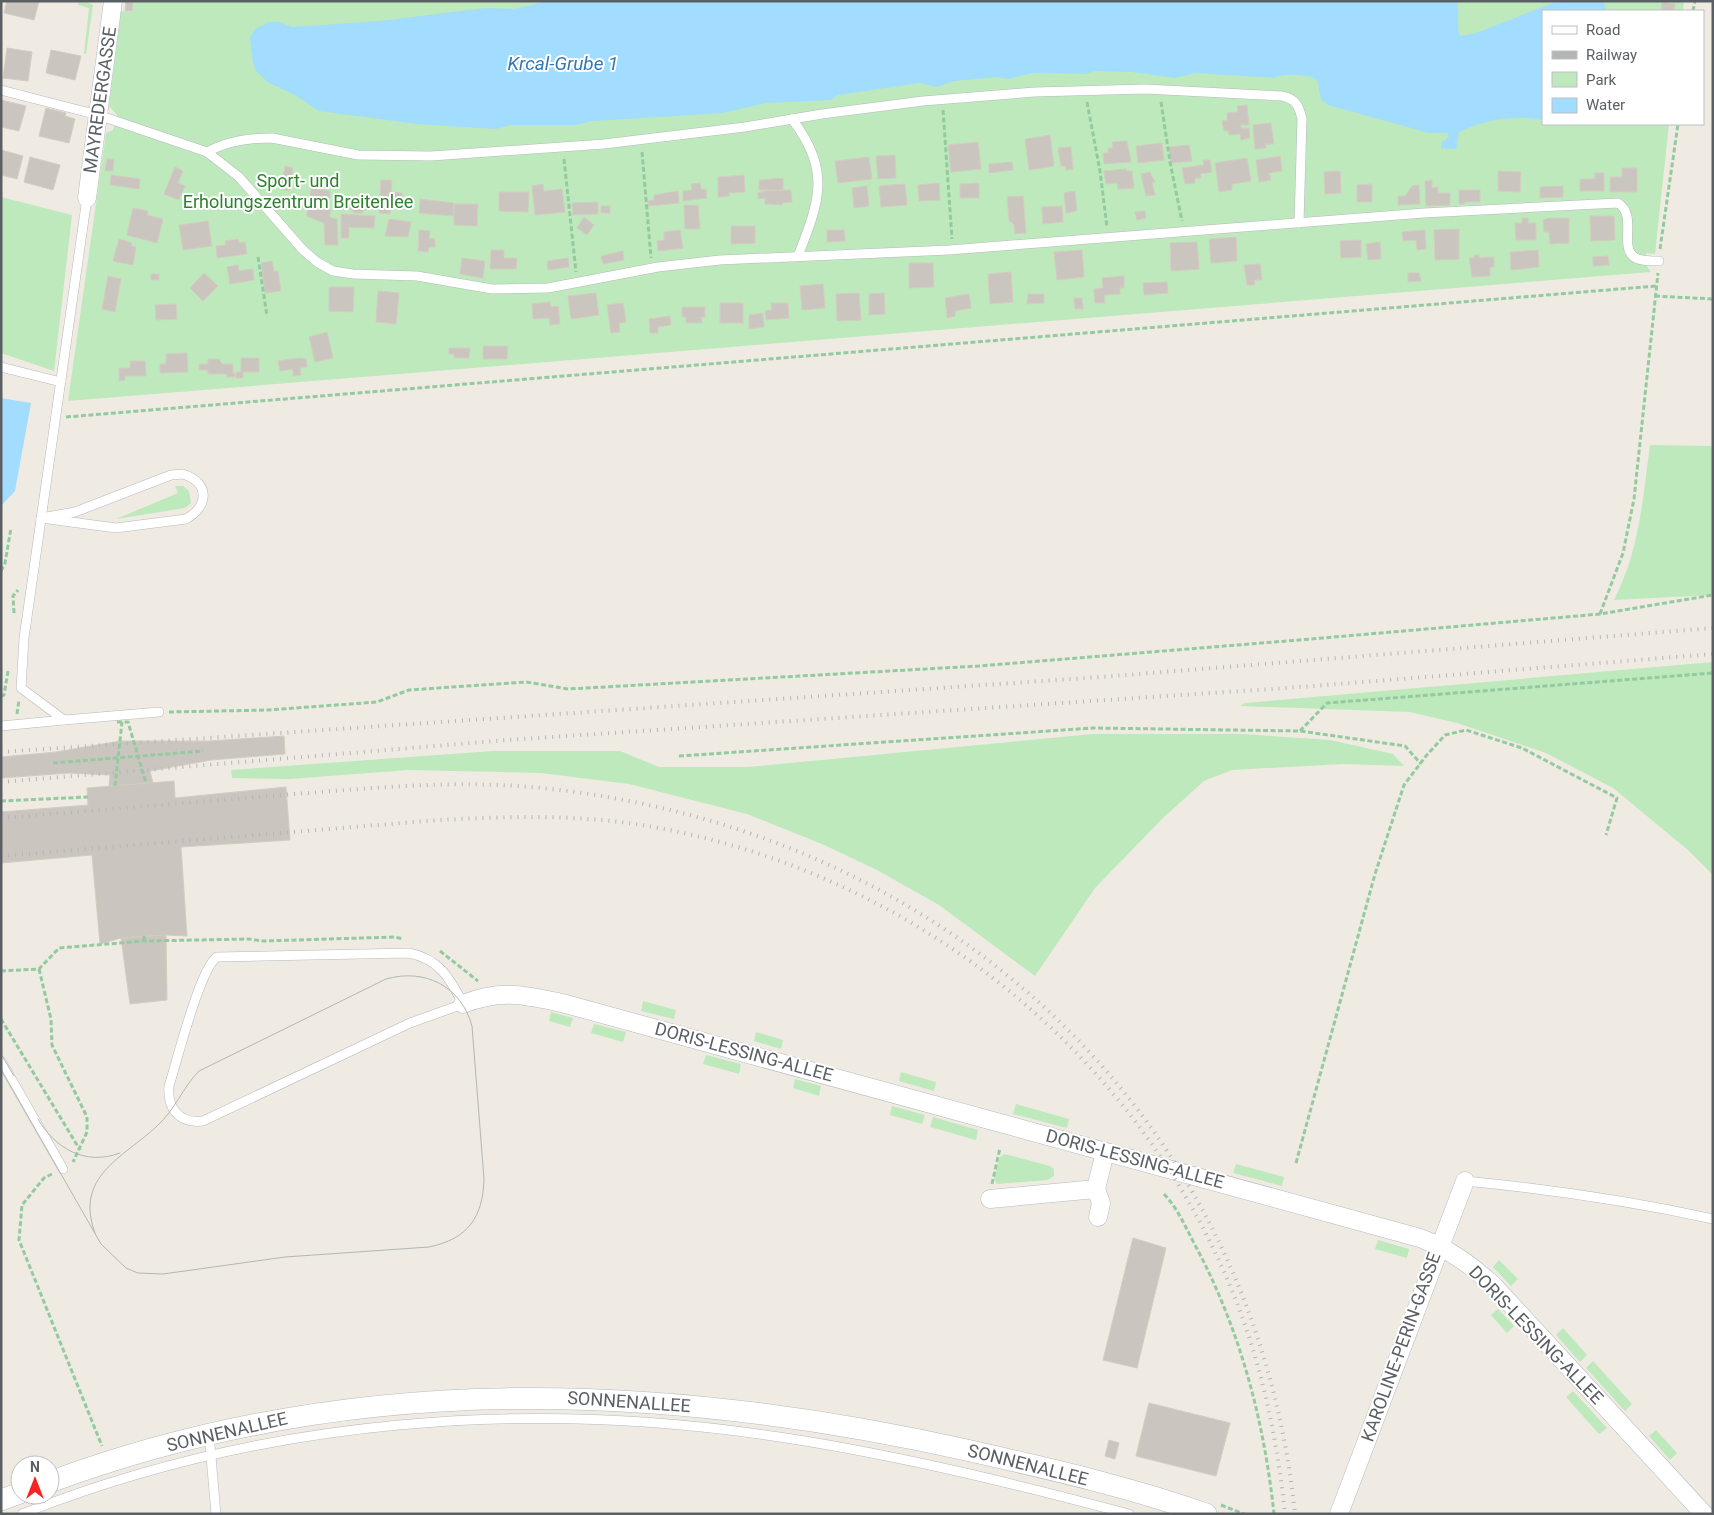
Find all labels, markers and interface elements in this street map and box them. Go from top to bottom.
legend [1542,10,1704,125]
text: Road [1586,21,1620,39]
street label: MAYREDERGASSE [79,25,120,175]
text: Railway [1586,46,1637,64]
water label: Krcal-Grube 1 [508,52,618,75]
text: Park [1586,71,1617,89]
text: Water [1586,96,1625,114]
park label: Sport- und Erholungszentrum Breitenlee [183,170,413,212]
street label: DORIS-LESSING-ALLEE [653,1018,836,1085]
street label: DORIS-LESSING-ALLEE [1044,1125,1227,1192]
street label: KAROLINE-PERIN-GASSE [1356,1249,1445,1444]
street label: DORIS-LESSING-ALLEE [1465,1261,1608,1408]
street label: SONNENALLEE [567,1387,691,1416]
street label: SONNENALLEE [164,1407,289,1456]
street label: SONNENALLEE [966,1439,1091,1490]
north arrow [10,1455,60,1505]
text: N [30,1459,40,1475]

